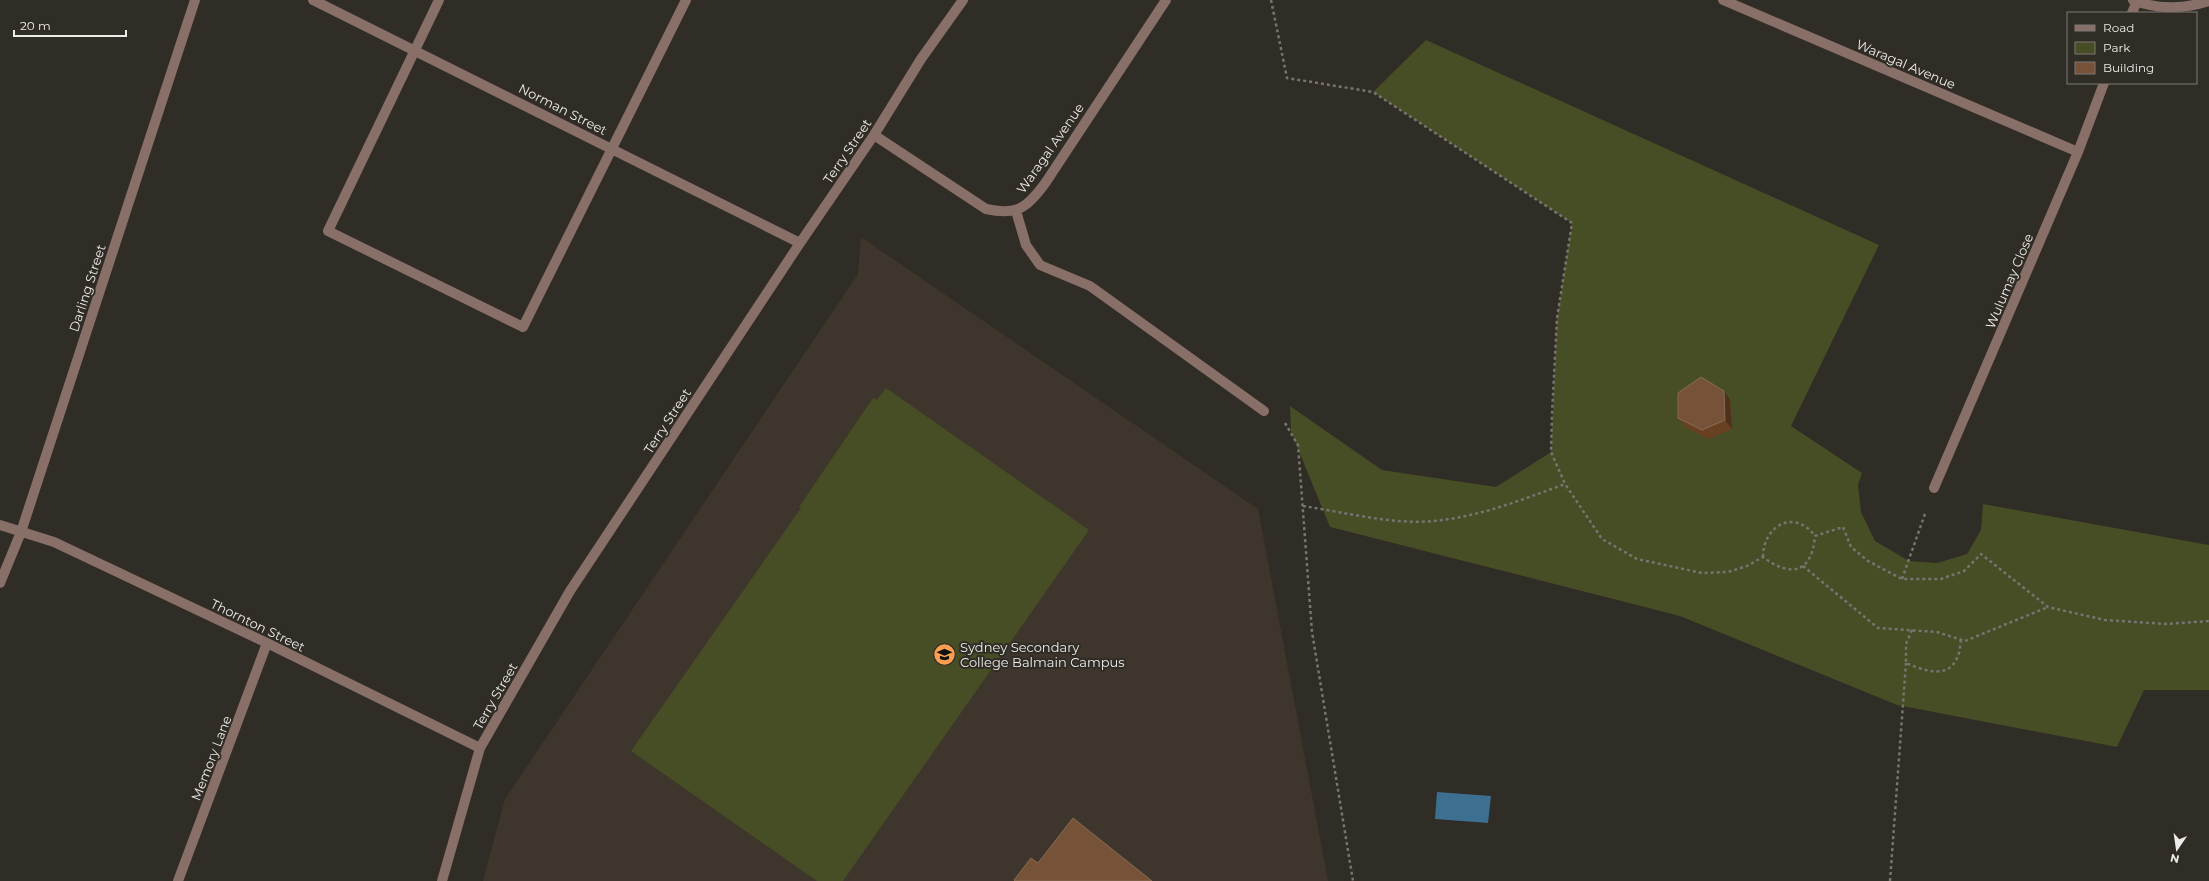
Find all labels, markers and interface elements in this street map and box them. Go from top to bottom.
scale bar [14,12,126,38]
legend [2067,12,2197,84]
text: 20 m [20,18,51,33]
text: Road [2103,20,2134,35]
street label: Waragal Avenue [1854,36,1958,92]
text: Park [2103,40,2131,55]
text: Building [2103,60,2154,75]
street label: Norman Street [516,80,610,138]
street label: Waragal Avenue [1013,100,1087,196]
street label: Terry Street [820,116,874,186]
street label: Wulumay Close [1982,231,2036,331]
street label: Darling Street [65,242,109,334]
street label: Terry Street [640,385,694,457]
street label: Thornton Street [208,595,308,655]
place label: Sydney Secondary College Balmain Campus [960,639,1125,670]
school or university icon: Sydney Secondary College Balmain Campus [931,641,957,667]
street label: Terry Street [469,660,521,732]
street label: Memory Lane [187,713,235,803]
north arrow [2157,829,2197,869]
text: N [2169,851,2181,867]

